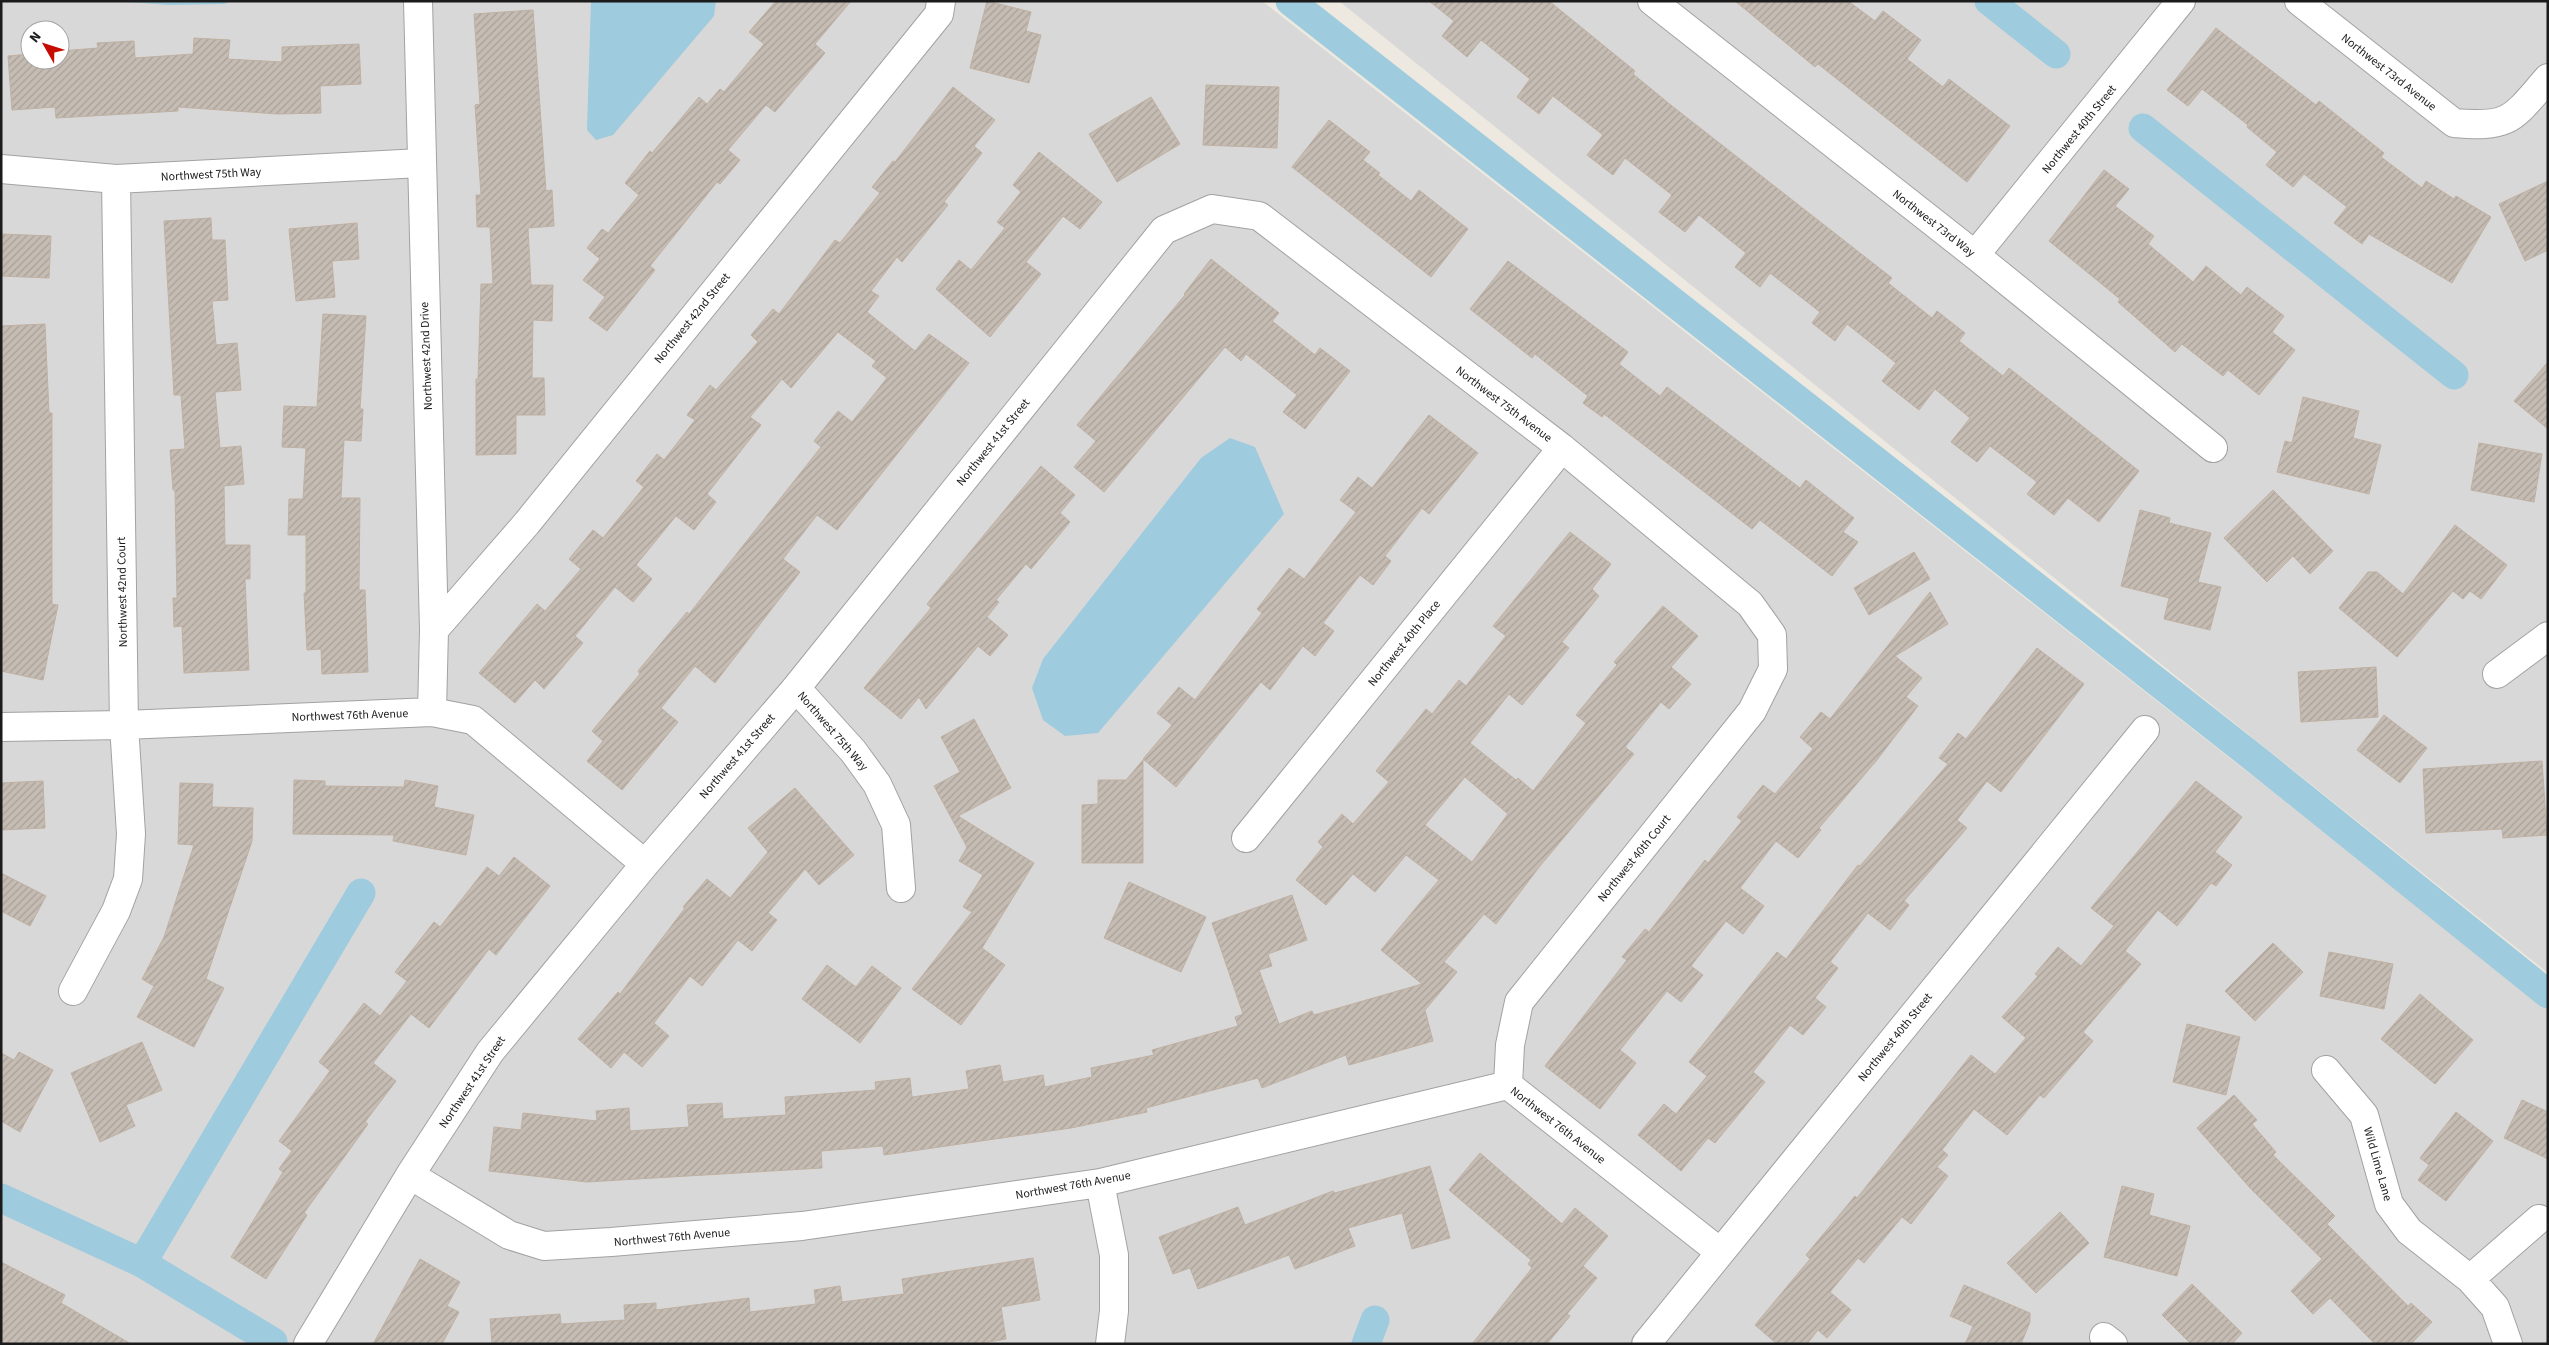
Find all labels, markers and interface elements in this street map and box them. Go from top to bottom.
north arrow [20,20,70,70]
text: N [25,28,46,47]
street label: Northwest 73rd Avenue [2337,30,2440,115]
street label: Northwest 40th Street [2038,81,2121,177]
street label: Northwest 75th Way [160,163,262,186]
street label: Northwest 73rd Way [1889,186,1979,261]
street label: Northwest 42nd Street [650,269,734,367]
street label: Northwest 42nd Drive [416,301,437,410]
street label: Northwest 75th Avenue [1452,362,1555,446]
street label: Northwest 41st Street [953,395,1034,490]
street label: Northwest 42nd Court [113,537,132,647]
street label: Northwest 40th Place [1364,596,1445,690]
street label: Northwest 75th Way [793,688,872,775]
street label: Northwest 76th Avenue [291,705,409,726]
street label: Northwest 41st Street [696,710,779,803]
street label: Northwest 40th Court [1594,811,1675,906]
street label: Northwest 40th Street [1854,989,1937,1085]
street label: Northwest 41st Street [435,1033,510,1132]
street label: Northwest 76th Avenue [1506,1083,1609,1168]
street label: Wild Lime Lane [2359,1125,2396,1203]
street label: Northwest 76th Avenue [1014,1167,1132,1204]
street label: Northwest 76th Avenue [613,1224,731,1251]

